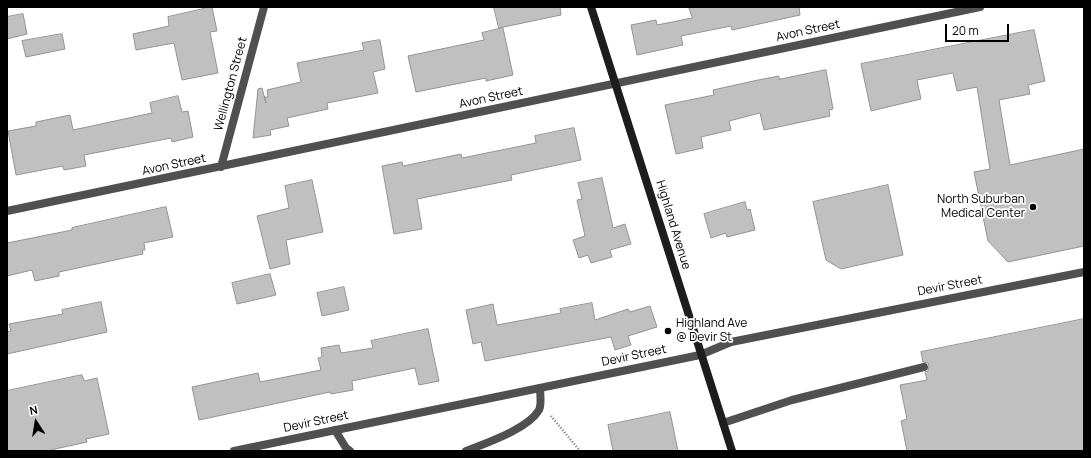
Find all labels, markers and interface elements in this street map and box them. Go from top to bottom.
scale bar [947,16,1011,42]
street label: Avon Street [775,17,841,45]
text: 20 m [952,22,979,39]
street label: Wellington Street [212,35,250,133]
street label: Avon Street [458,84,524,112]
street label: Avon Street [141,151,207,179]
street label: Highland Avenue [653,179,693,271]
place label: North Suburban Medical Center [937,193,1025,221]
marker: North Suburban Medical Center [1028,202,1038,212]
street label: Devir Street [916,273,984,299]
place label: Highland Ave @ Devir St [676,317,747,345]
marker: Highland Ave @ Devir St [663,326,673,336]
street label: Devir Street [600,342,668,370]
north arrow [16,402,56,442]
text: N [28,402,39,418]
street label: Devir Street [282,408,350,436]

